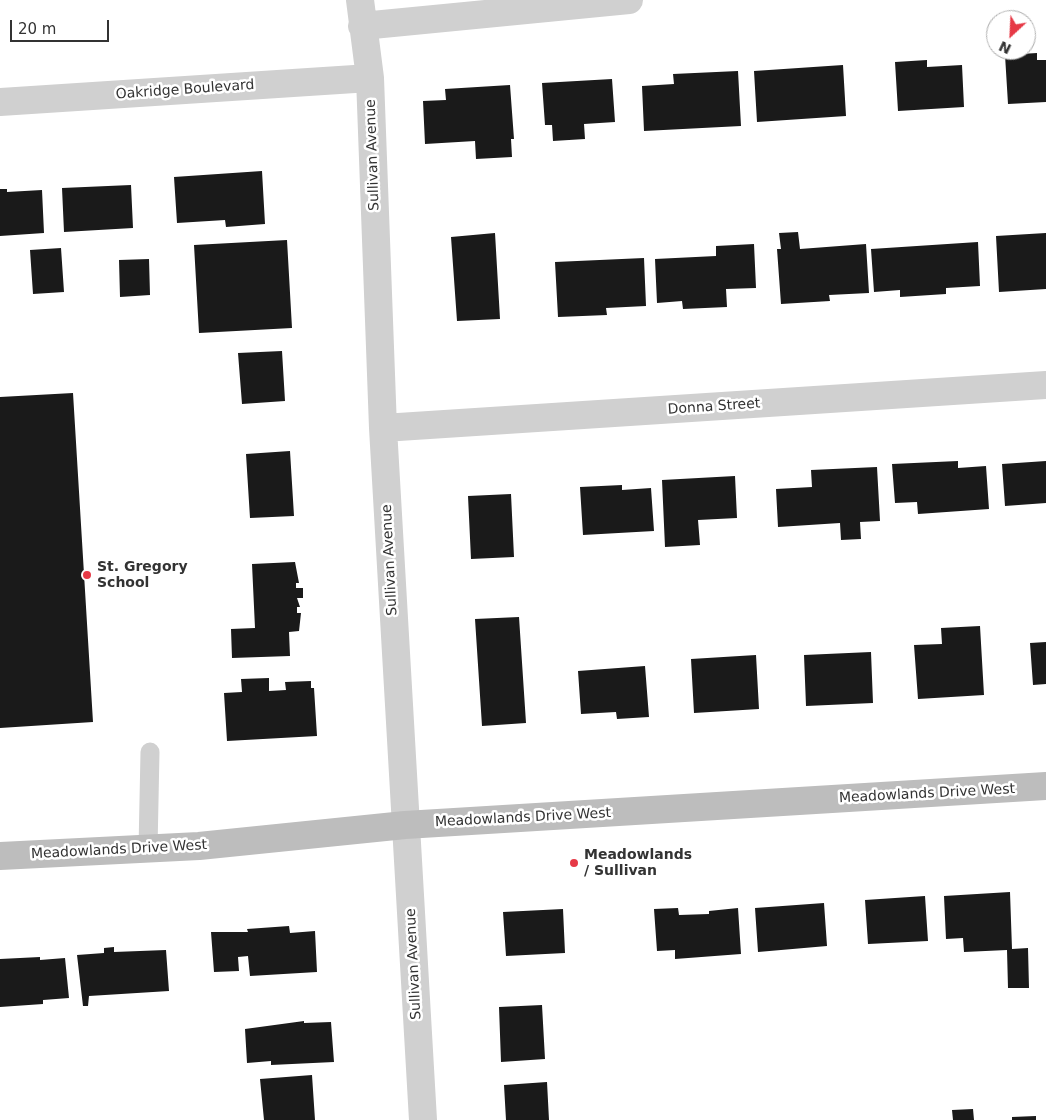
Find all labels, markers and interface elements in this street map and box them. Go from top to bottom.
scale bar [12,10,111,42]
north arrow [986,10,1036,60]
text: 20 m [18,20,56,38]
text: N [996,38,1014,57]
street label: Oakridge Boulevard [115,77,255,103]
street label: Sullivan Avenue [363,99,383,211]
street label: Donna Street [667,395,761,419]
street label: Sullivan Avenue [379,504,401,616]
place label: St. Gregory School [97,559,188,592]
marker: St. Gregory School [81,569,93,581]
street label: Meadowlands Drive West [839,781,1015,807]
street label: Meadowlands Drive West [435,805,611,831]
street label: Meadowlands Drive West [31,837,207,863]
place label: Meadowlands / Sullivan [584,847,692,880]
marker: Meadowlands / Sullivan [568,857,580,869]
street label: Sullivan Avenue [403,908,425,1020]

